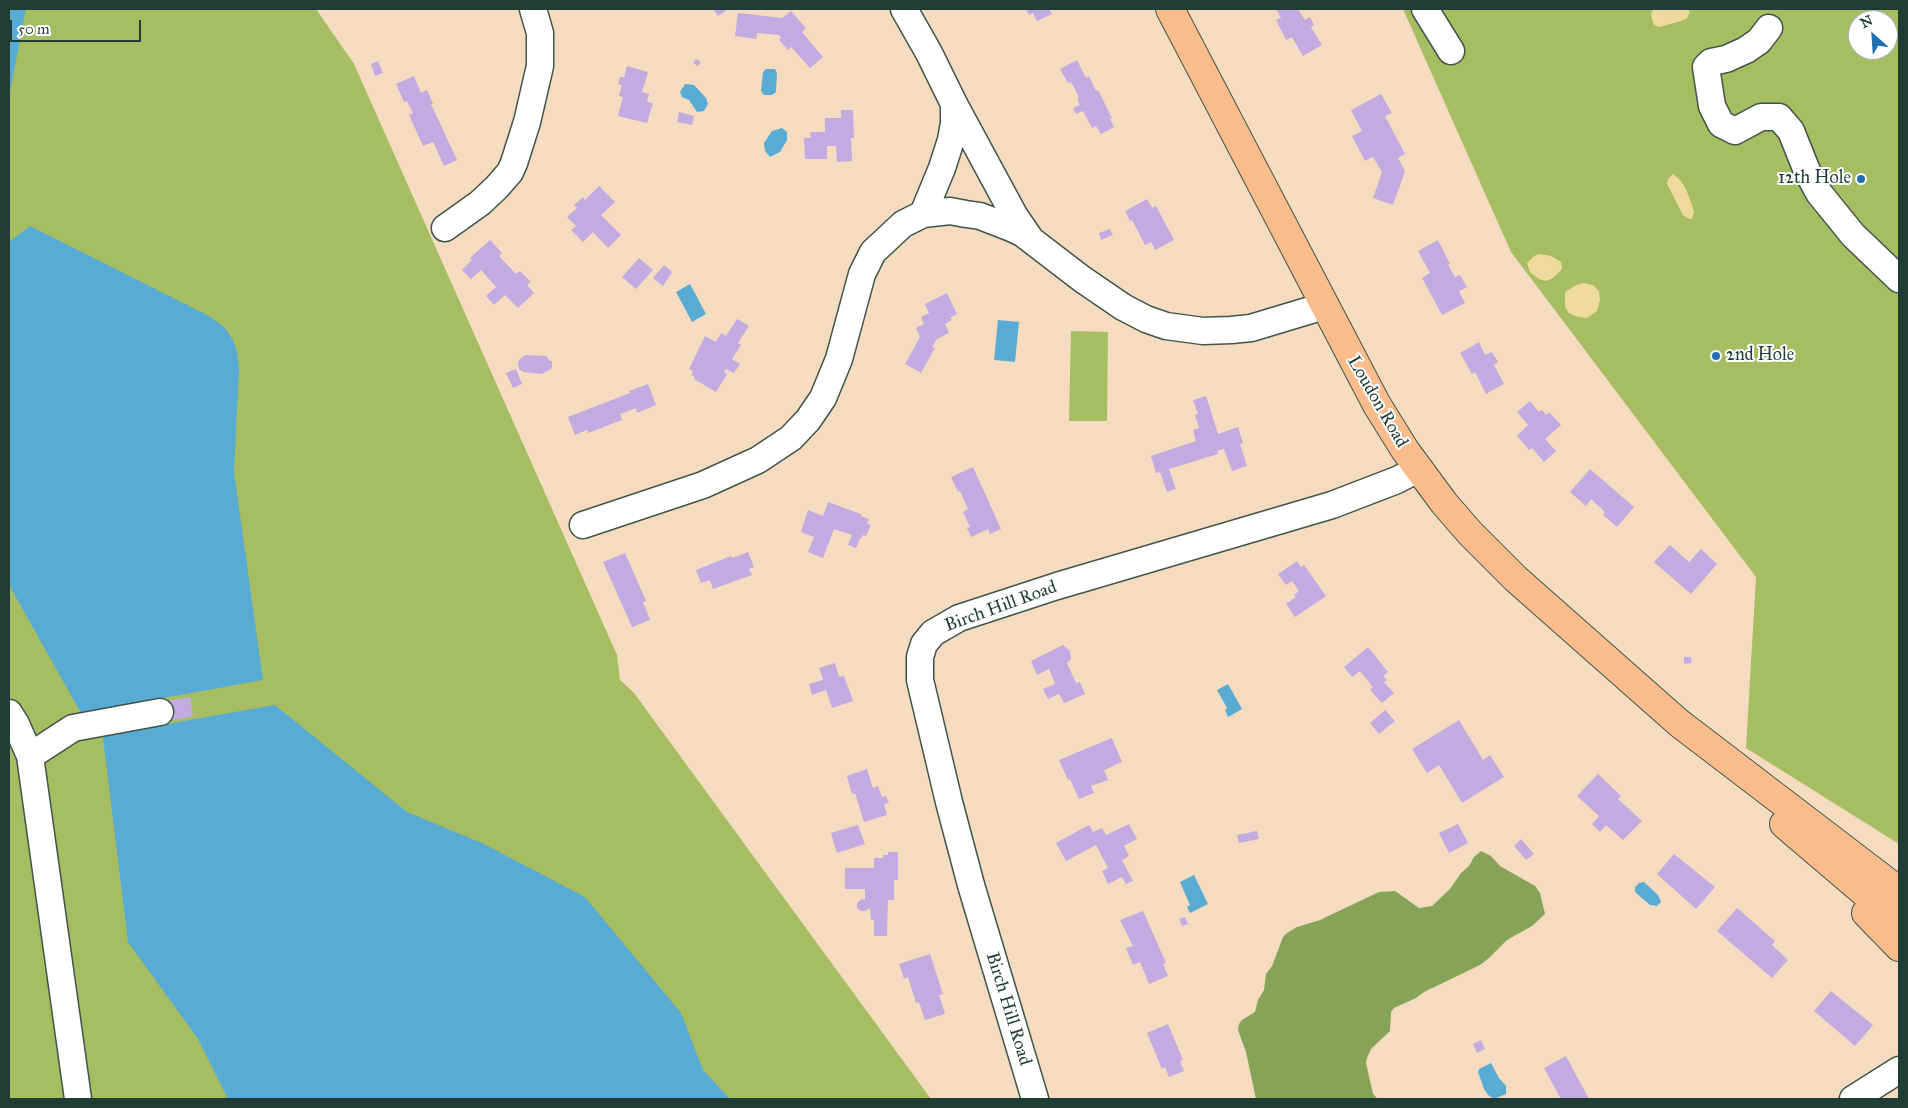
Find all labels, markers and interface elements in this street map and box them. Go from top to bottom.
scale bar [12,10,144,42]
north arrow [1848,10,1898,60]
text: N [1858,12,1876,32]
text: 50 m [18,20,50,38]
place label: 12th Hole [1778,168,1851,190]
marker: 12th Hole [1855,173,1867,185]
place label: 2nd Hole [1726,345,1794,367]
marker: 2nd Hole [1710,350,1722,362]
street label: Loudon Road [1342,352,1412,452]
street label: Birch Hill Road [942,577,1060,637]
street label: Birch Hill Road [981,950,1035,1068]

